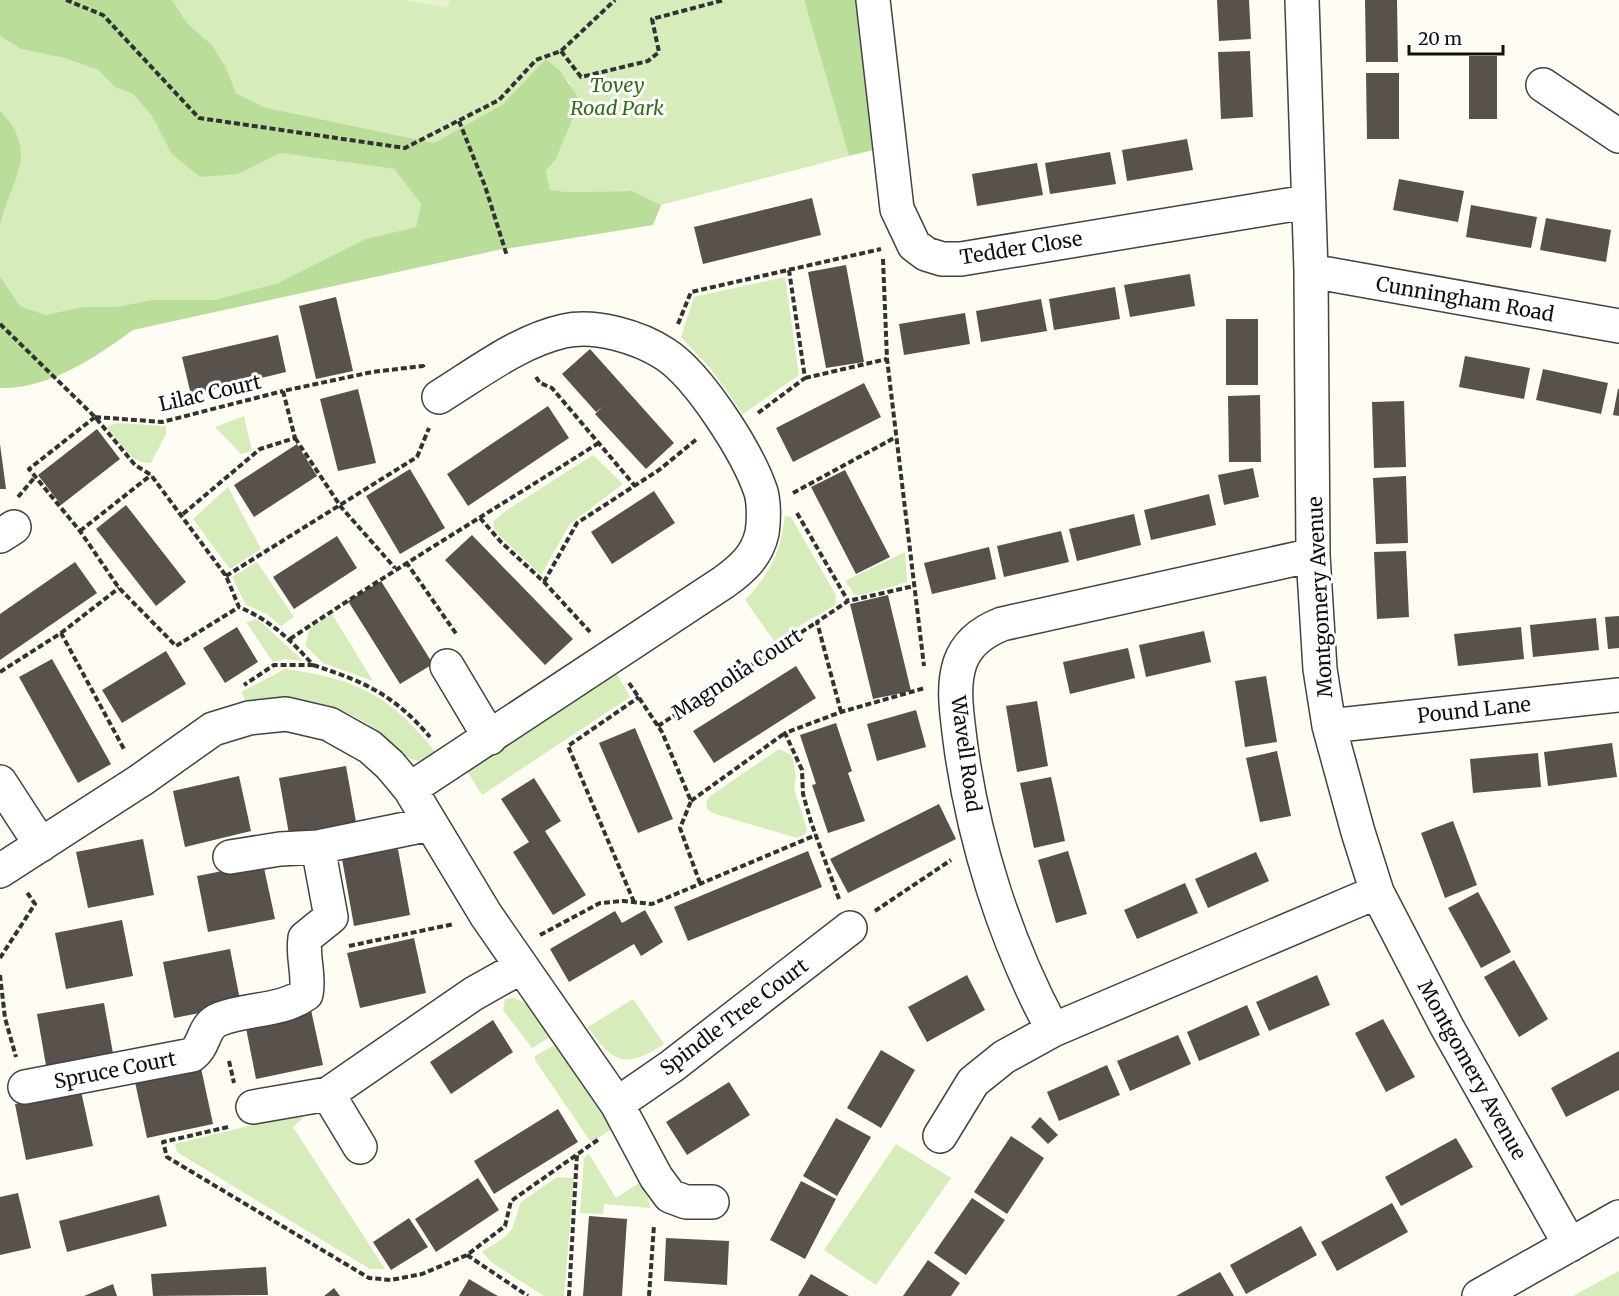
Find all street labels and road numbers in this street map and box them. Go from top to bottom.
street label: Tedder Close [958,225,1084,270]
street label: Cunningham Road [1374,271,1556,326]
street label: Lilac Court [156,369,264,416]
street label: Montgomery Avenue [1302,496,1337,698]
street label: Magnolia Court [667,622,806,725]
street label: Pound Lane [1416,691,1532,728]
street label: Wavell Road [946,693,987,814]
street label: Spindle Tree Court [655,953,813,1081]
street label: Montgomery Avenue [1413,976,1532,1164]
street label: Spruce Court [52,1045,178,1094]

